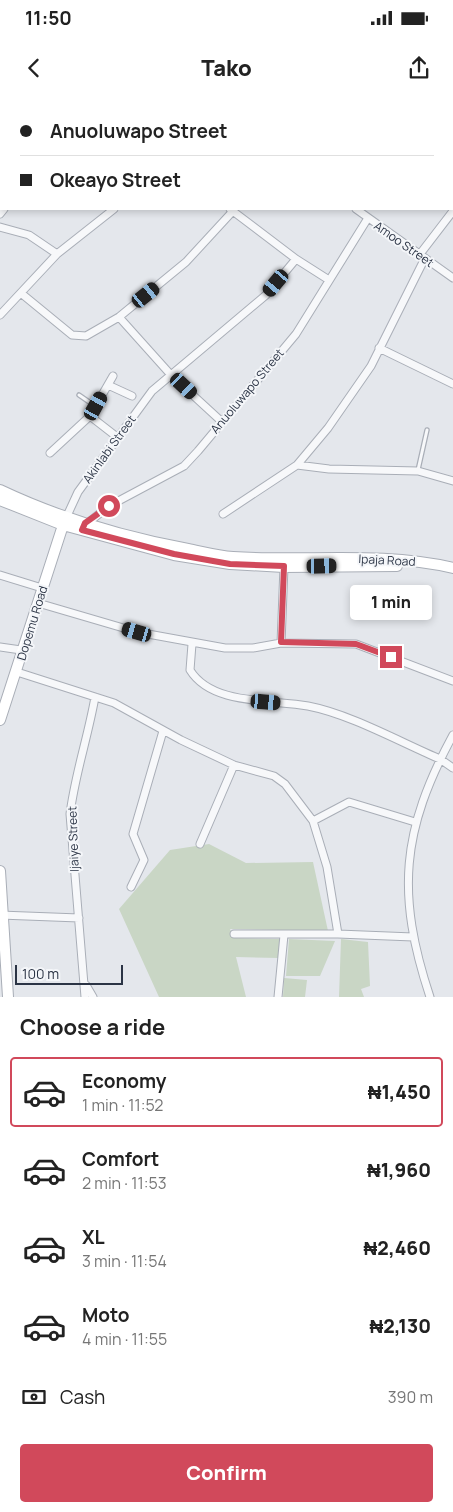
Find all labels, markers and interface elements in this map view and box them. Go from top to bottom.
text: 11:50 [25,5,72,31]
text: Tako [201,53,252,83]
icon: back [20,54,48,82]
icon: share [405,54,433,82]
text: Anuoluwapo Street [50,118,228,144]
text: Okeayo Street [50,167,181,193]
street label: Amoo Street [371,217,438,271]
car [260,267,291,299]
car [129,280,162,310]
street label: Anuoluwapo Street [206,345,288,437]
car [167,370,200,402]
car [82,389,109,423]
street label: Akinlabi Street [78,411,140,487]
route start [98,495,120,517]
street label: Ipaja Road [358,550,416,570]
car [306,558,337,574]
street label: Dopemu Road [13,584,51,662]
callout: 1 min [350,584,432,620]
text: 1 min [371,591,411,613]
car [120,621,153,643]
route end [380,646,402,668]
car [250,693,281,711]
street label: Ijaiye Street [63,806,83,872]
scale bar [15,962,122,985]
text: 100 m [22,964,59,983]
text: Choose a ride [20,1012,165,1042]
text: Economy [82,1068,166,1094]
icon: car [22,1070,67,1115]
text: ₦1,450 [368,1079,431,1105]
text: 1 min · 11:52 [82,1094,163,1116]
text: Comfort [82,1146,159,1172]
icon: car [22,1148,67,1193]
text: ₦1,960 [367,1157,431,1183]
text: 2 min · 11:53 [82,1172,167,1194]
text: XL [82,1224,105,1250]
icon: car [22,1226,67,1271]
text: ₦2,460 [363,1235,431,1261]
text: 3 min · 11:54 [82,1250,167,1272]
text: Moto [82,1302,129,1328]
icon: car [22,1304,67,1349]
text: ₦2,130 [369,1313,431,1339]
text: 4 min · 11:55 [82,1328,167,1350]
icon: cash [20,1383,48,1411]
text: Cash [60,1384,105,1410]
text: 390 m [388,1386,433,1408]
button: Confirm [20,1444,433,1502]

